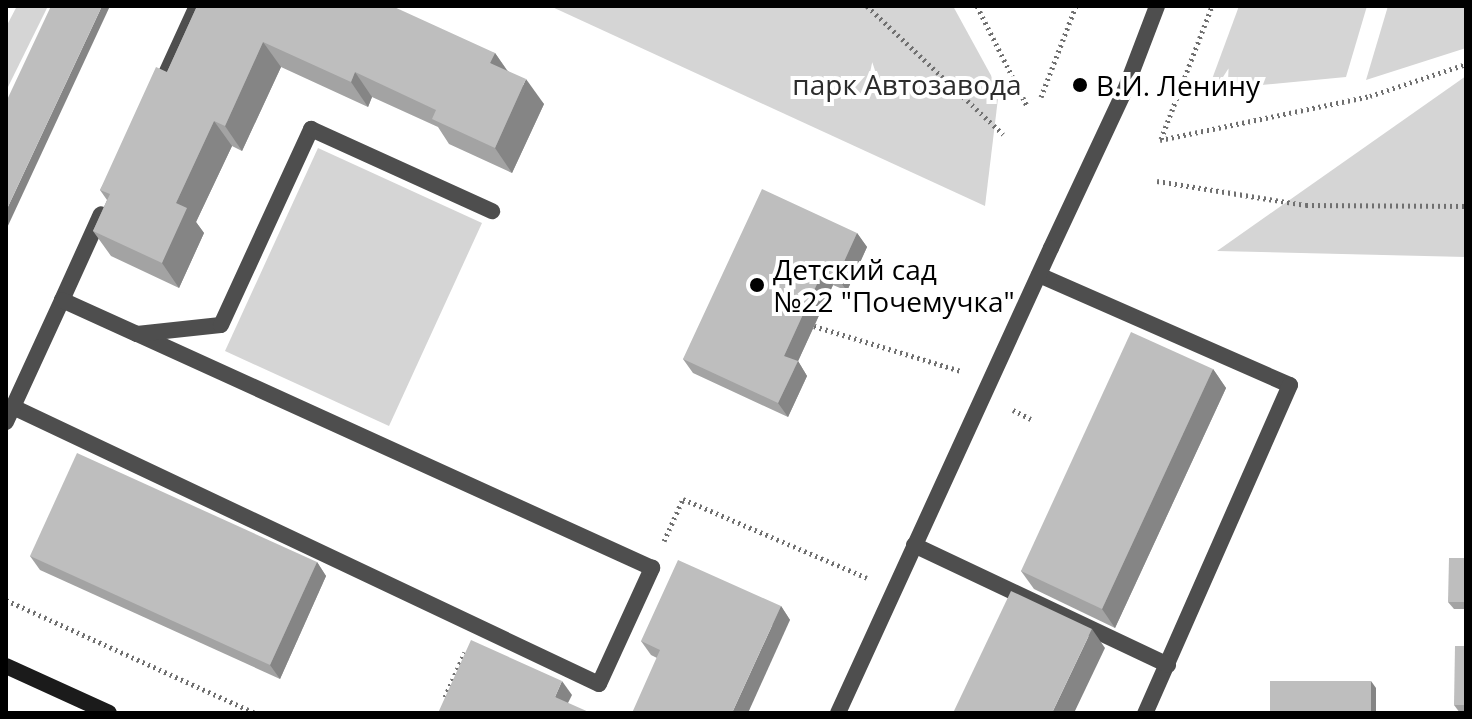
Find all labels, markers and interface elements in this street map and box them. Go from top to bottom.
park label: парк Автозавода [792,67,1022,101]
place label: В.И. Ленину [1096,68,1260,102]
marker: В.И. Ленину [1071,76,1089,94]
place label: Детский сад №22 "Почемучка" [773,252,1015,318]
marker: Детский сад №22 "Почемучка" [748,276,766,294]

